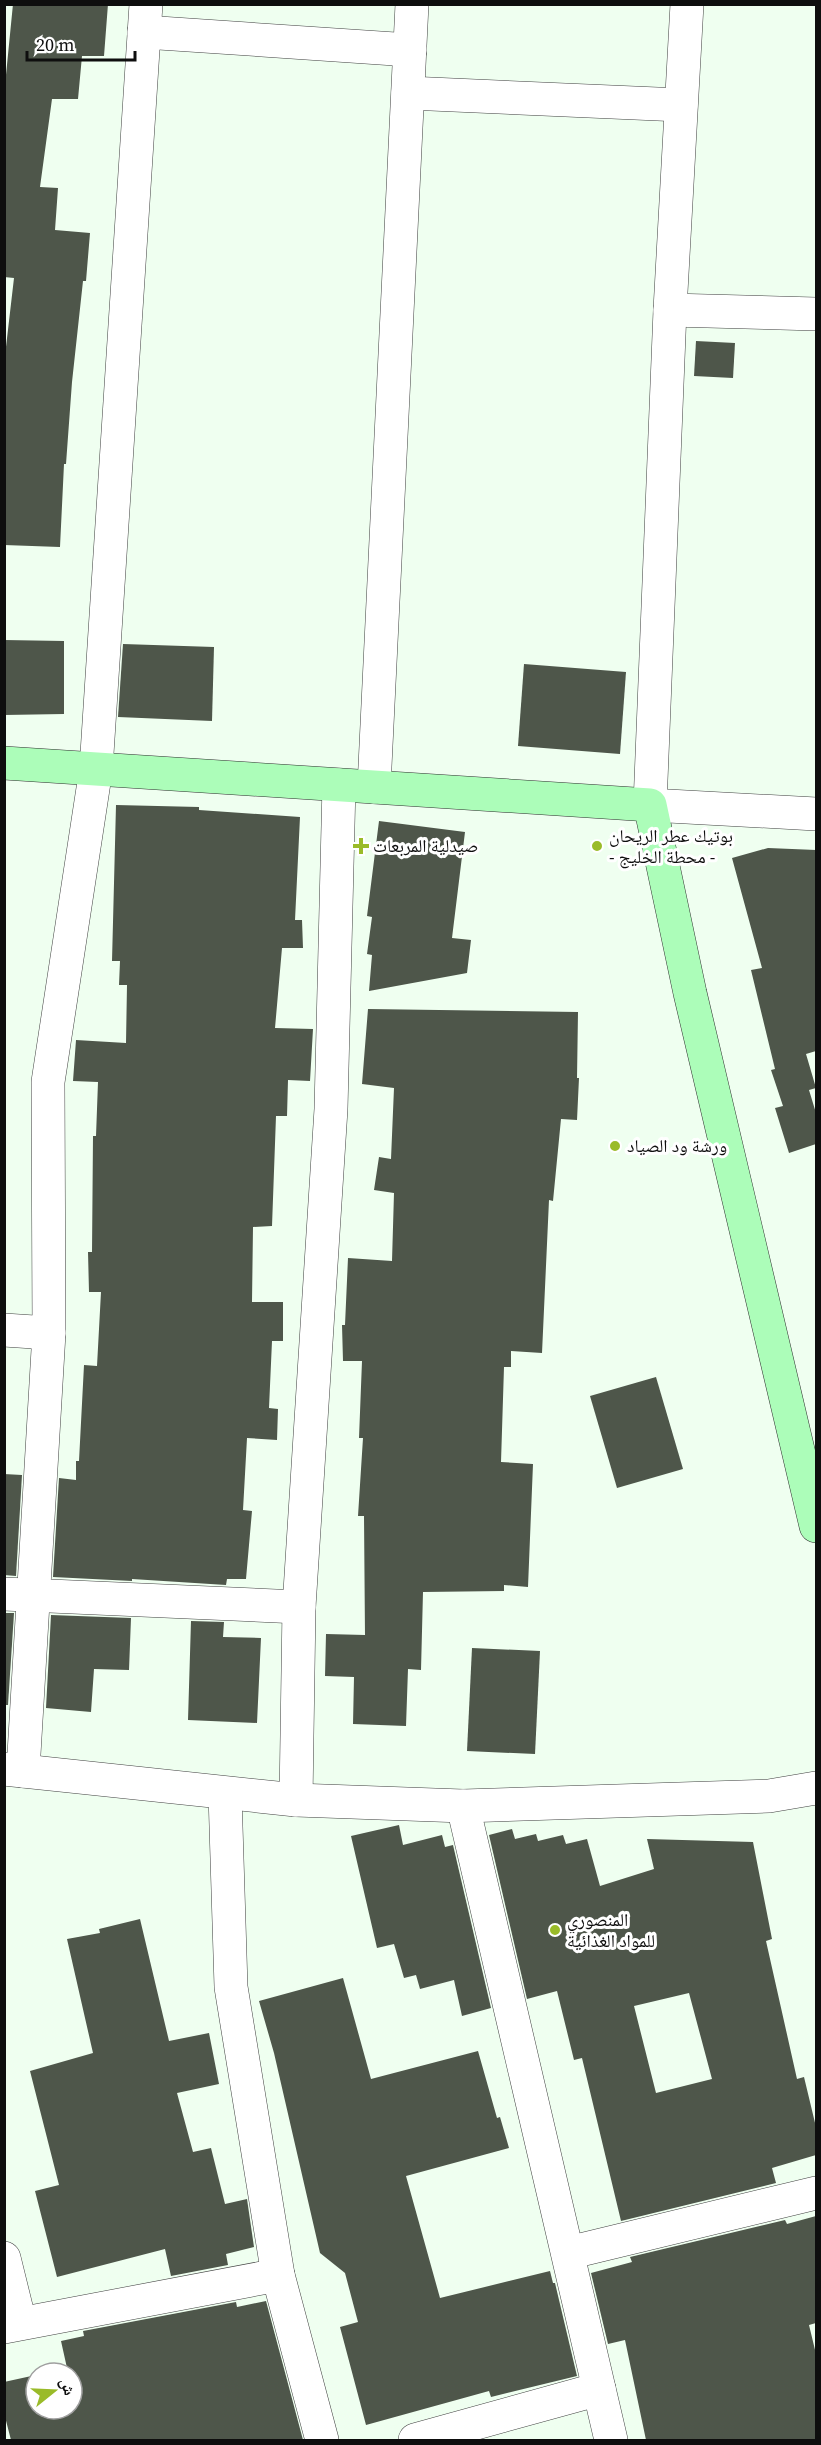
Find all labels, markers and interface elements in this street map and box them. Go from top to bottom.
scale bar [27,24,135,62]
text: 20 m [36,32,74,57]
place label: بوتيك عطر الريحان - محطة الخليج - [609,823,733,869]
place label: صيدلية المربعات [373,833,478,858]
marker: صيدلية المربعات [354,839,368,853]
marker: بوتيك عطر الريحان - محطة الخليج - [590,839,604,853]
place label: ورشة ود الصياد [627,1133,727,1158]
marker: ورشة ود الصياد [608,1139,622,1153]
place label: المنصوري للمواد الغذائية [567,1907,655,1953]
marker: المنصوري للمواد الغذائية [548,1923,562,1937]
north arrow [24,2361,84,2421]
text: ش [55,2375,81,2398]

